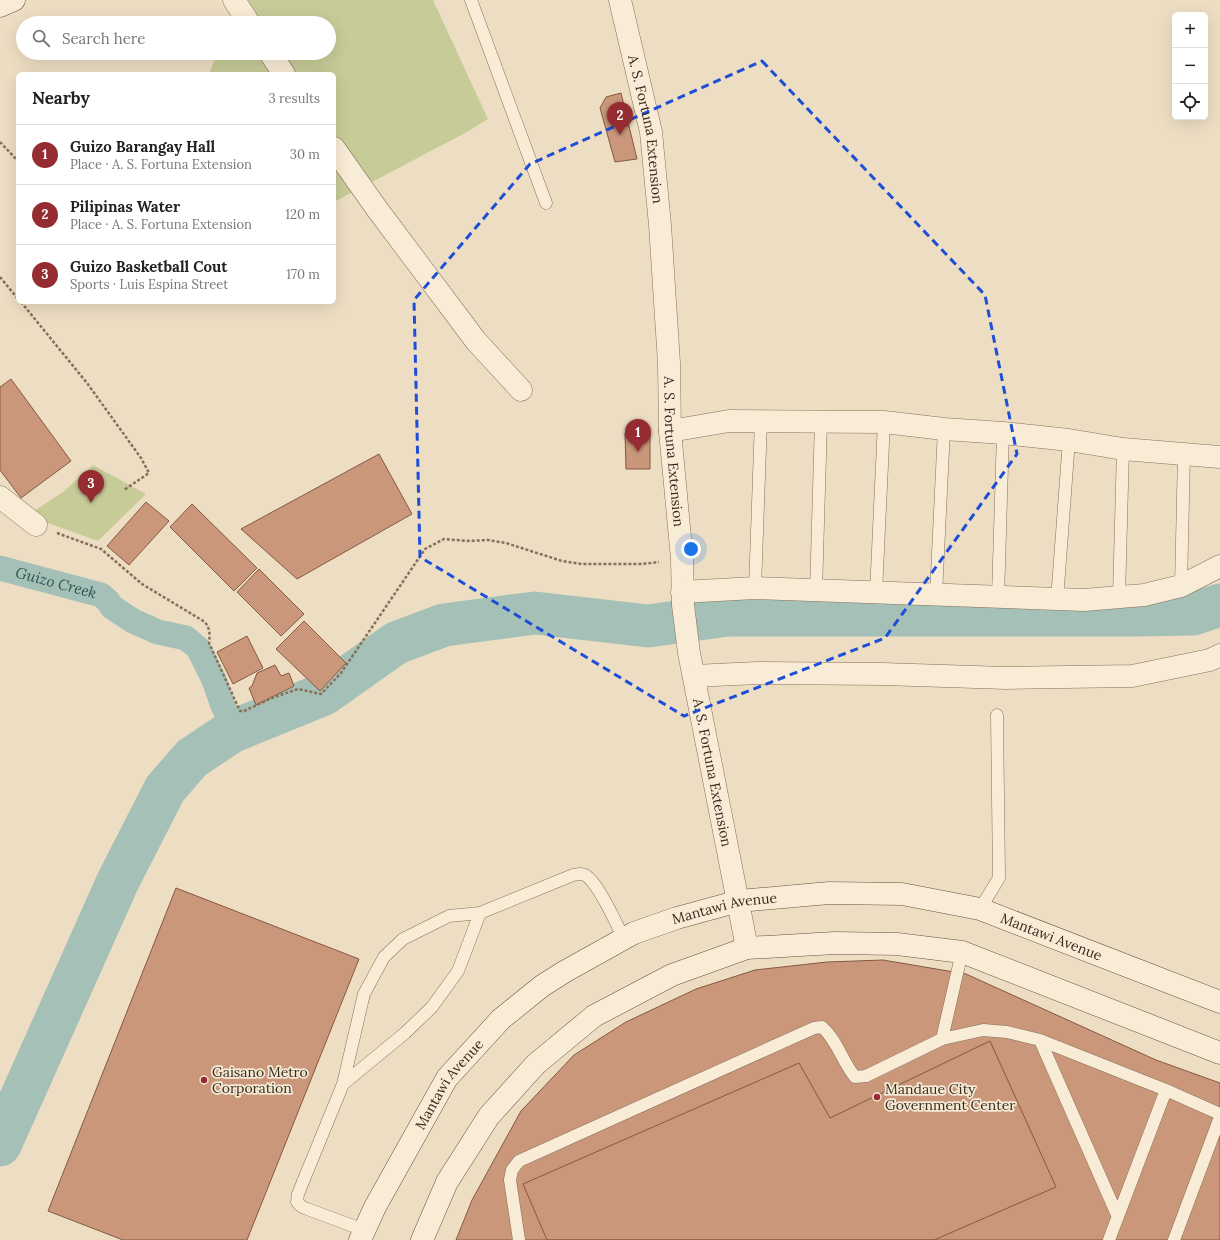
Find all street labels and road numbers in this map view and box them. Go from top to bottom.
street label: A. S. Fortuna Extension [624,52,667,205]
street label: A. S. Fortuna Extension [660,375,688,528]
street label: A. S. Fortuna Extension [689,696,736,849]
street label: Mantawi Avenue [670,889,778,928]
street label: Mantawi Avenue [998,909,1105,965]
street label: Mantawi Avenue [411,1035,487,1133]

